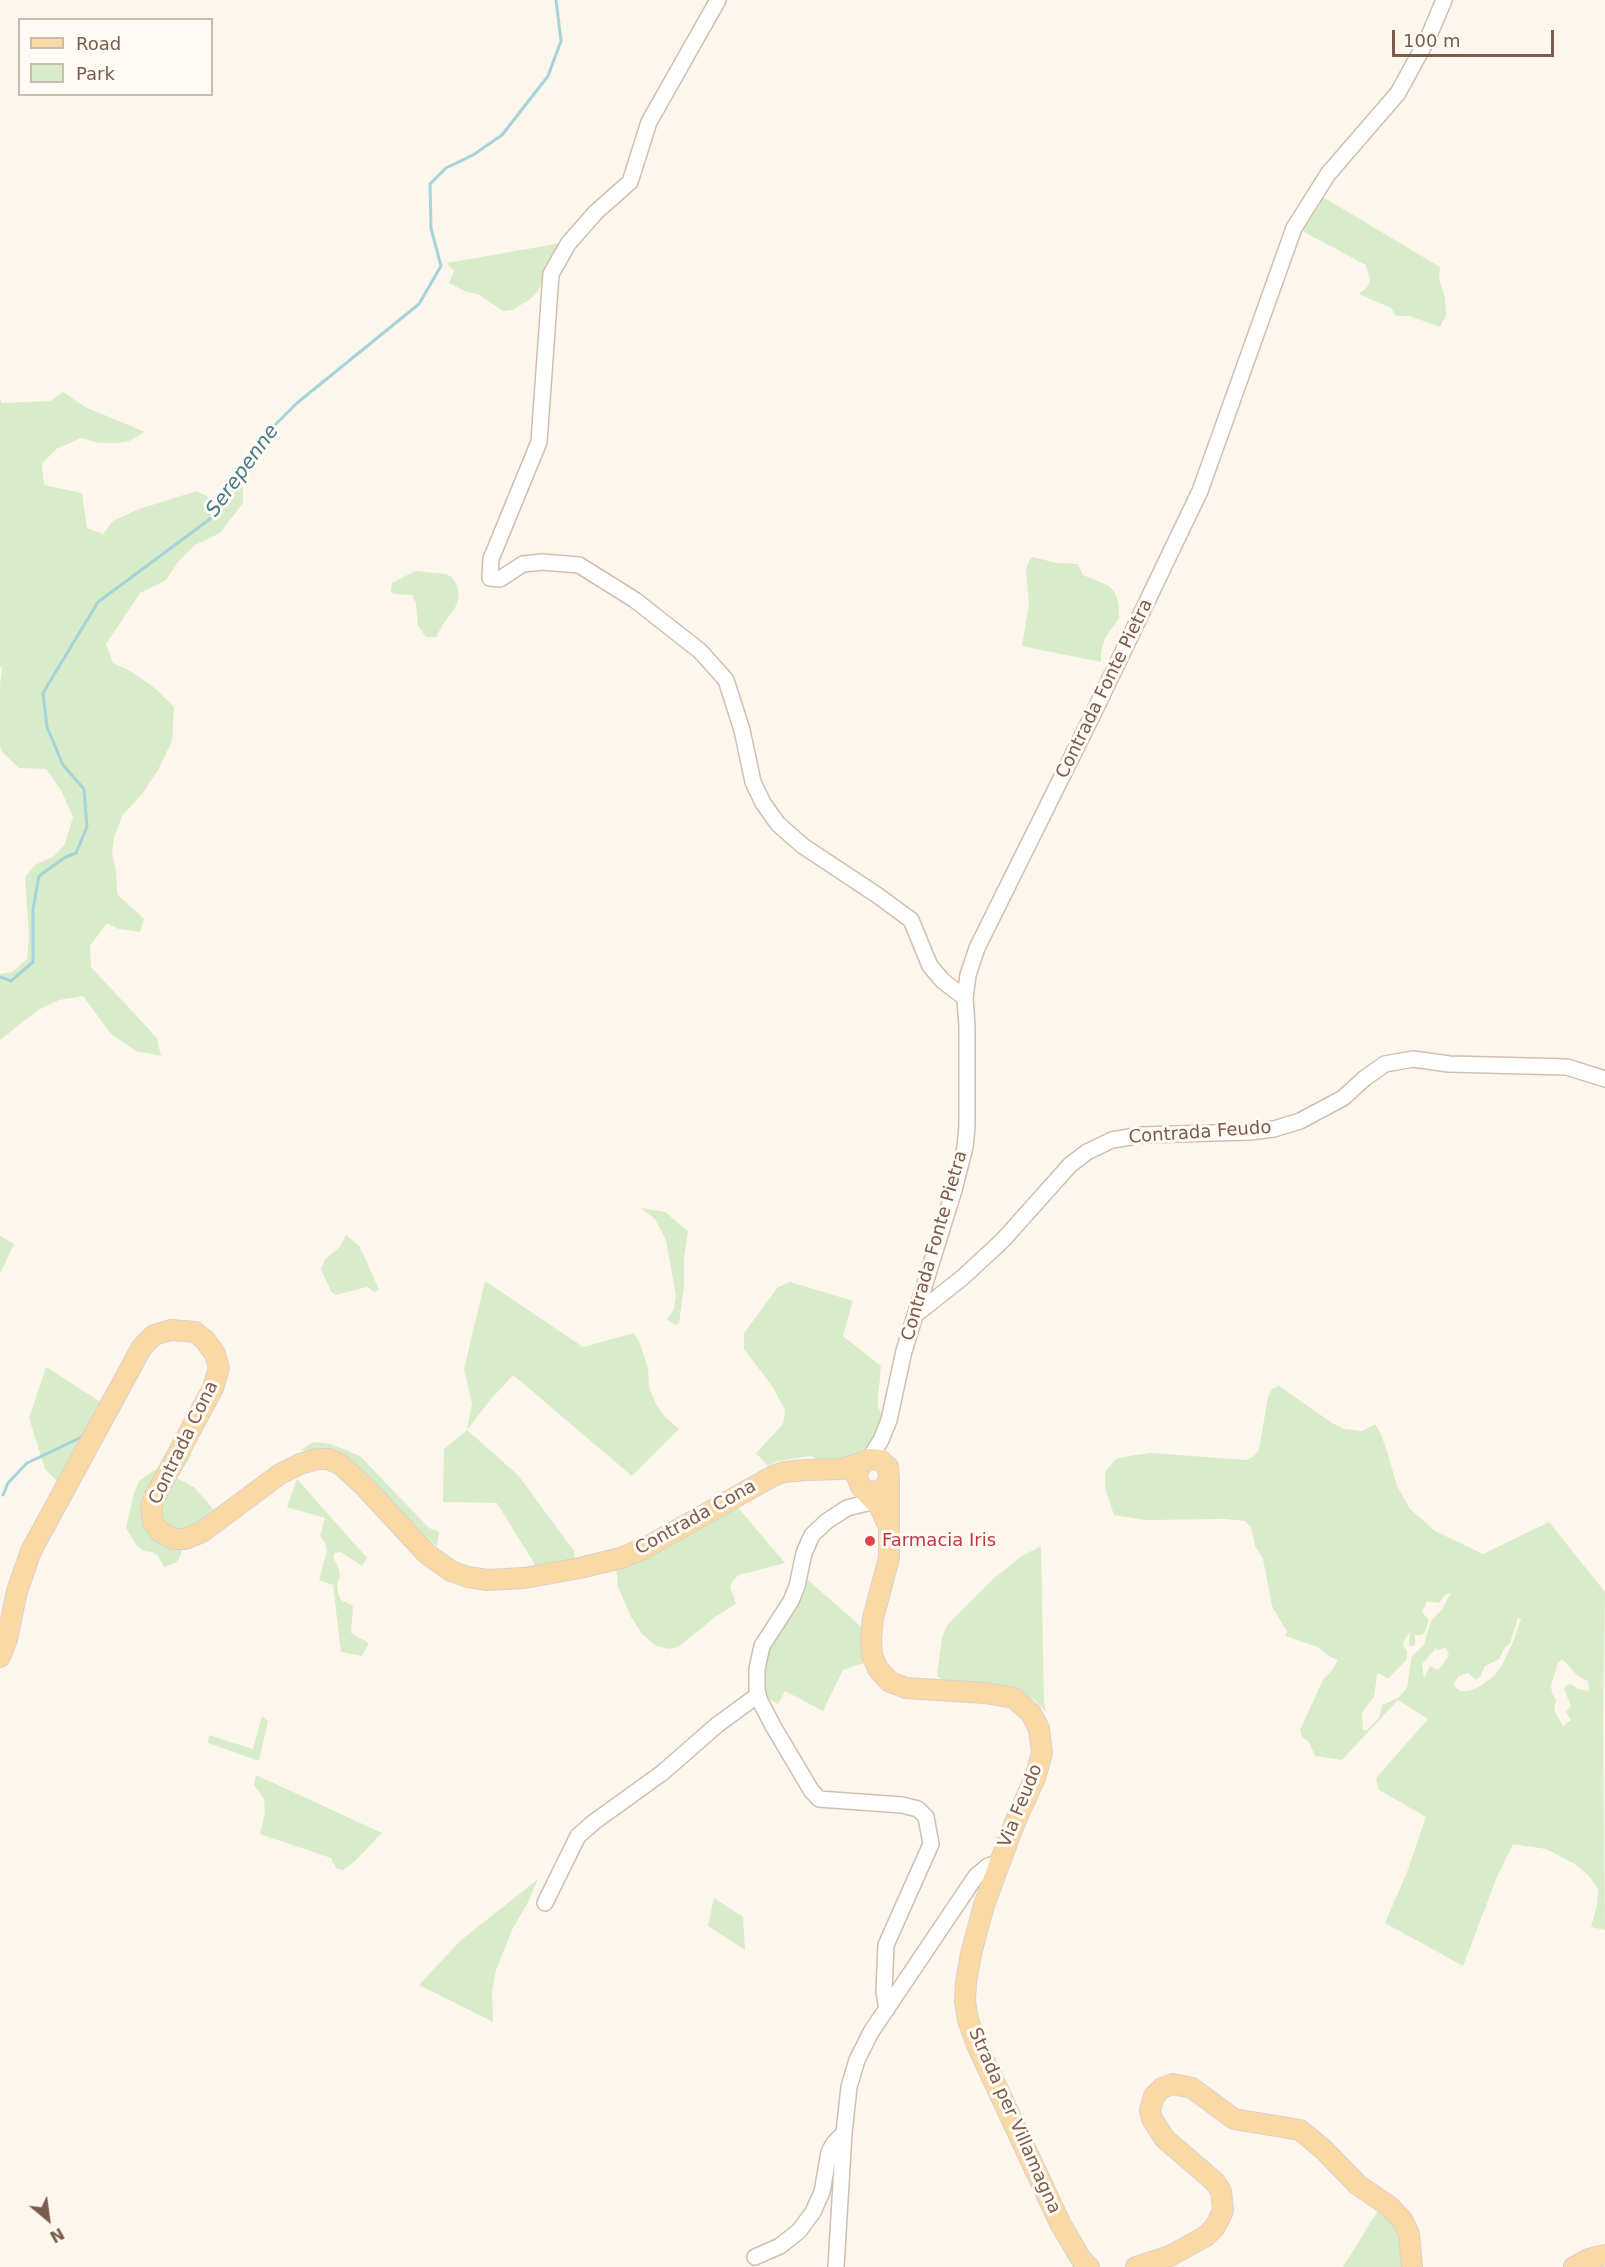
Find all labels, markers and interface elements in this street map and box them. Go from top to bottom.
legend [18,18,213,96]
scale bar [1395,18,1557,56]
text: 100 m [1403,30,1461,51]
text: Road [76,33,121,54]
text: Park [76,63,115,84]
water label: Serepenne [201,420,285,522]
street label: Contrada Fonte Pietra [1052,596,1158,782]
street label: Contrada Feudo [1128,1117,1272,1149]
street label: Contrada Fonte Pietra [898,1149,972,1343]
street label: Contrada Cona [145,1378,223,1508]
street label: Contrada Cona [632,1476,760,1560]
place label: Farmacia Iris [882,1530,996,1552]
marker: Farmacia Iris [863,1534,877,1548]
street label: Via Feudo [995,1761,1047,1851]
street label: Strada per Villamagna [963,2025,1065,2217]
north arrow [18,2189,78,2249]
text: N [47,2224,67,2247]

